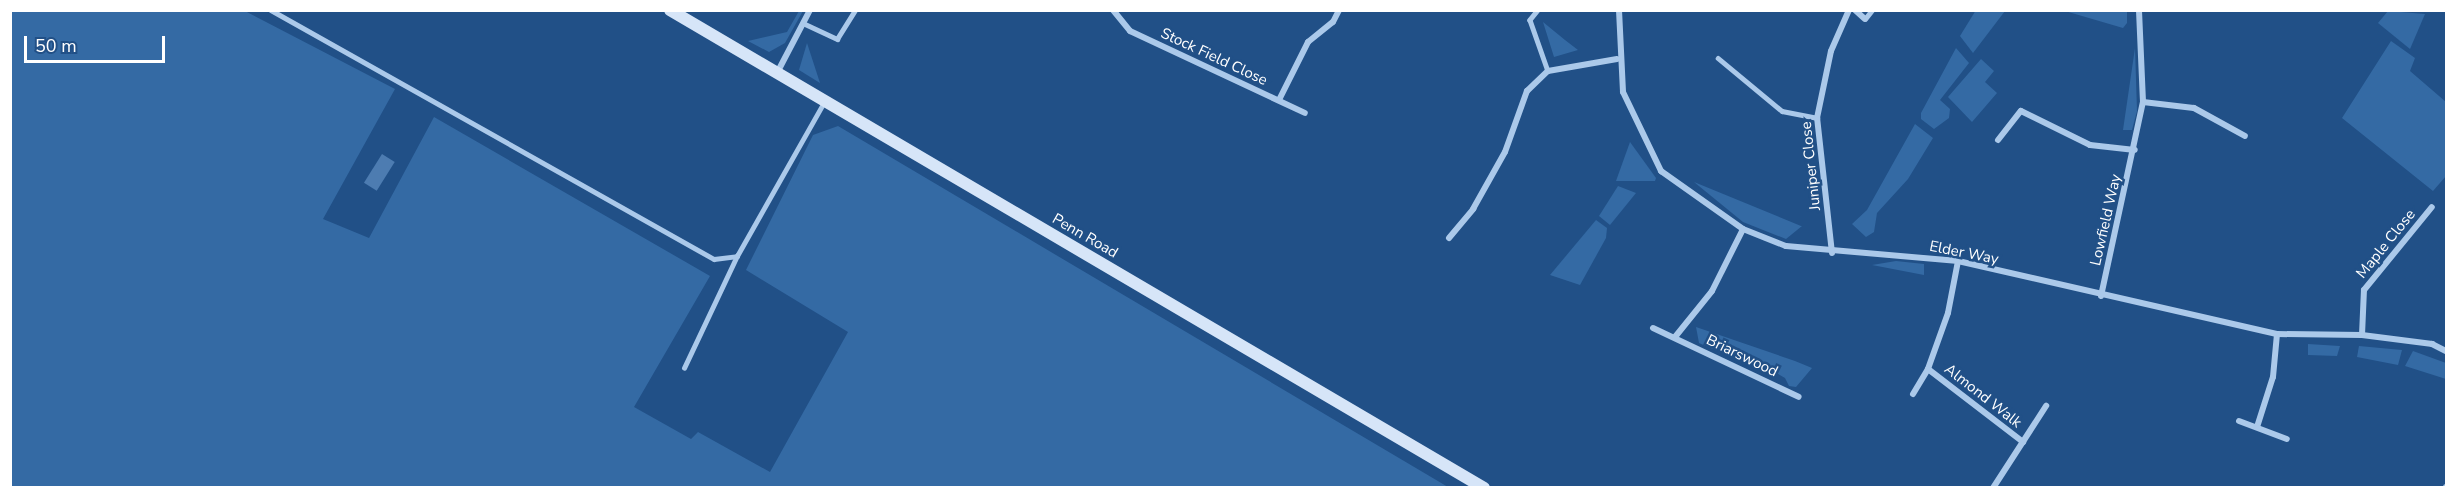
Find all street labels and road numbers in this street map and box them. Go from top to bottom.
street label: Stock Field Close [1158,24,1270,90]
street label: Juniper Close [1797,121,1825,211]
street label: Lowfield Way [2087,172,2125,268]
street label: Maple Close [2353,206,2419,282]
street label: Penn Road [1049,210,1121,262]
street label: Elder Way [1928,237,2000,269]
street label: Briarswood [1703,331,1781,381]
street label: Almond Walk [1941,360,2025,432]

